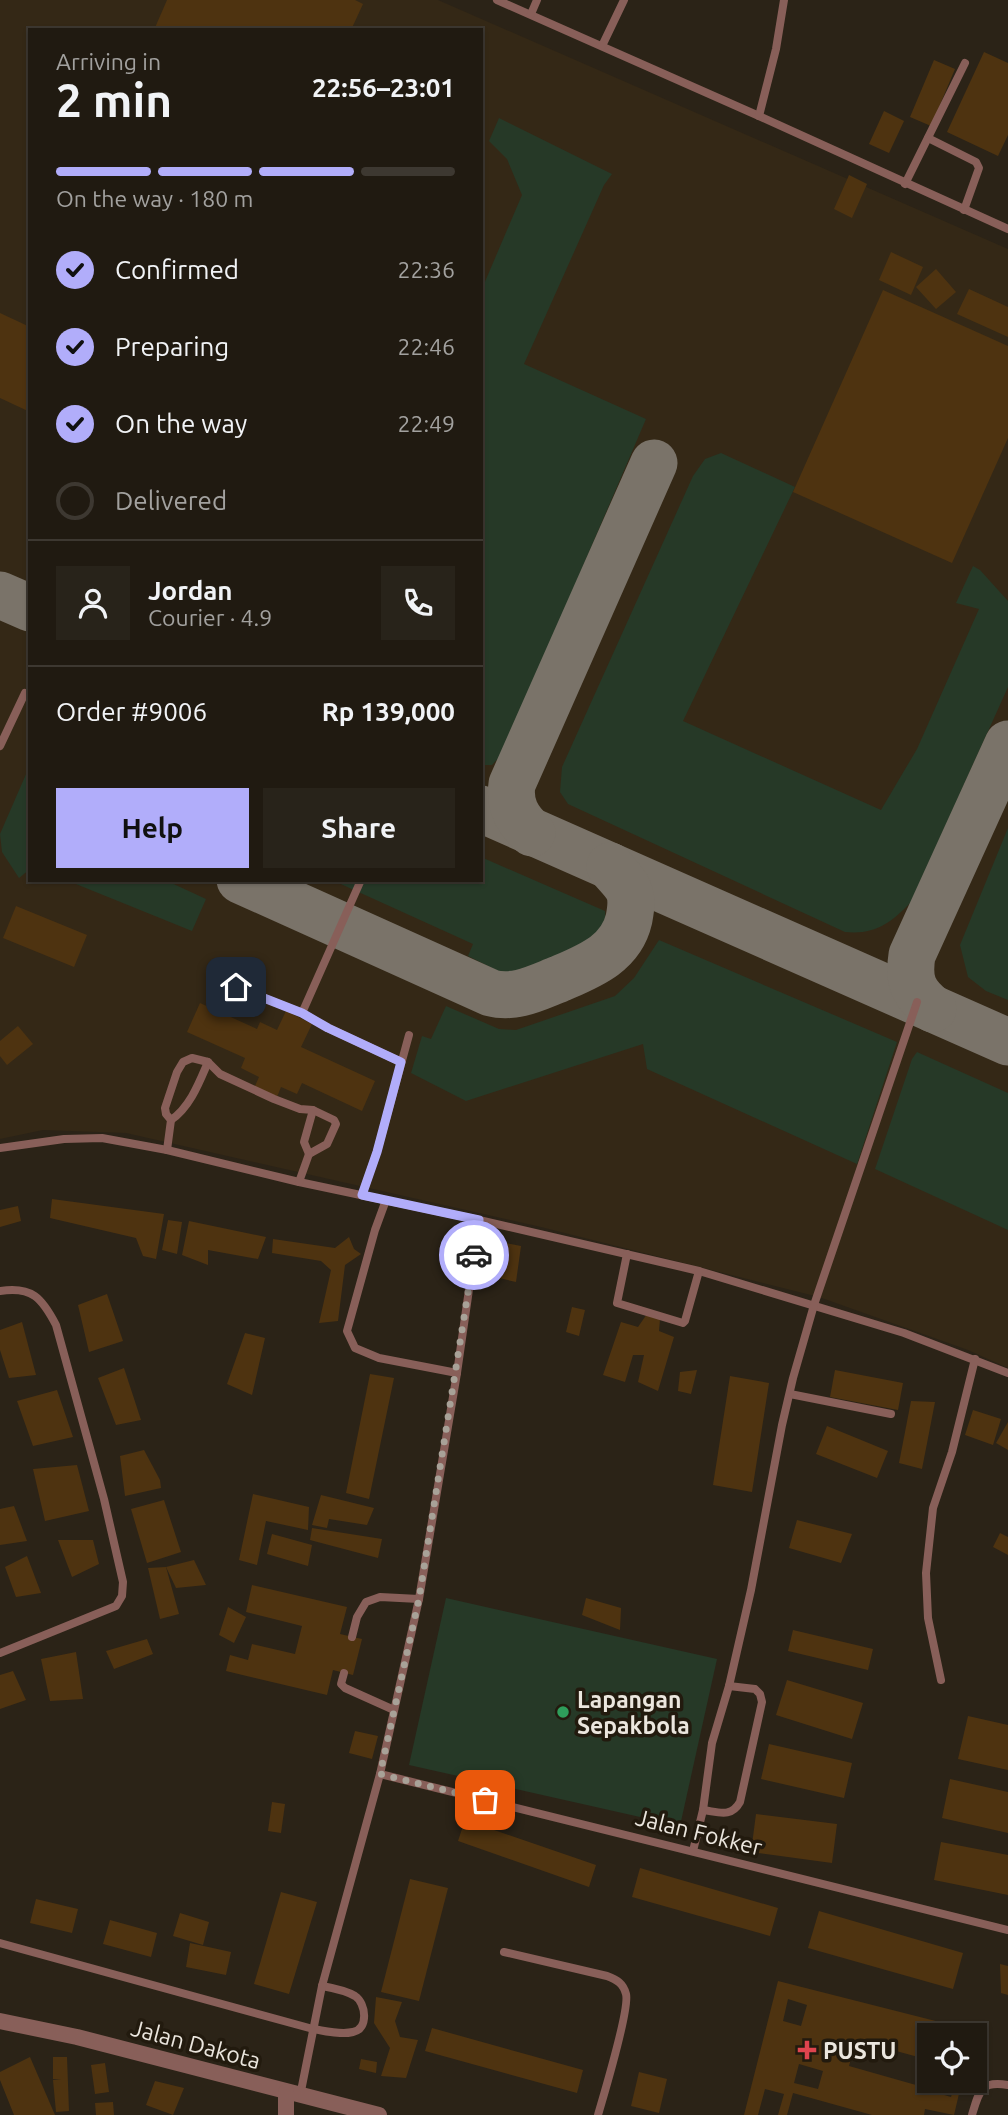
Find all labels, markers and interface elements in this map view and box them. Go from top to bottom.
text: Arriving in [56,49,161,74]
text: 22:56–23:01 [312,73,455,102]
text: 2 min [56,74,172,126]
text: On the way · 180 m [56,186,253,211]
icon: check [56,251,94,289]
text: Confirmed [115,255,239,284]
text: 22:36 [397,257,455,282]
icon: check [56,328,94,366]
text: Preparing [115,332,229,361]
text: 22:46 [397,334,455,359]
icon: check [56,405,94,443]
text: On the way [115,409,247,438]
text: 22:49 [397,411,455,436]
text: Delivered [115,486,227,515]
button: person [56,566,130,640]
button: phone [381,566,455,640]
text: Jordan [148,576,233,605]
text: Courier · 4.9 [148,605,272,630]
text: Order #9006 [56,697,207,726]
text: Rp 139,000 [322,697,455,726]
button: Help [56,788,249,868]
button: Share [263,788,455,868]
pin [206,957,266,1017]
icon: home [217,968,255,1006]
courier [439,1220,509,1290]
icon: car [455,1236,493,1274]
place label: Lapangan Sepakbola [577,1687,690,1738]
marker: Lapangan Sepakbola [555,1704,571,1720]
pin [455,1770,515,1830]
icon: bag [466,1781,504,1819]
street label: Jalan Fokker [633,1804,765,1860]
street label: Jalan Dakota [129,2015,263,2073]
map controls [917,2023,987,2093]
button: locate [917,2023,987,2093]
place label: PUSTU [823,2038,896,2063]
marker: PUSTU [797,2040,817,2060]

